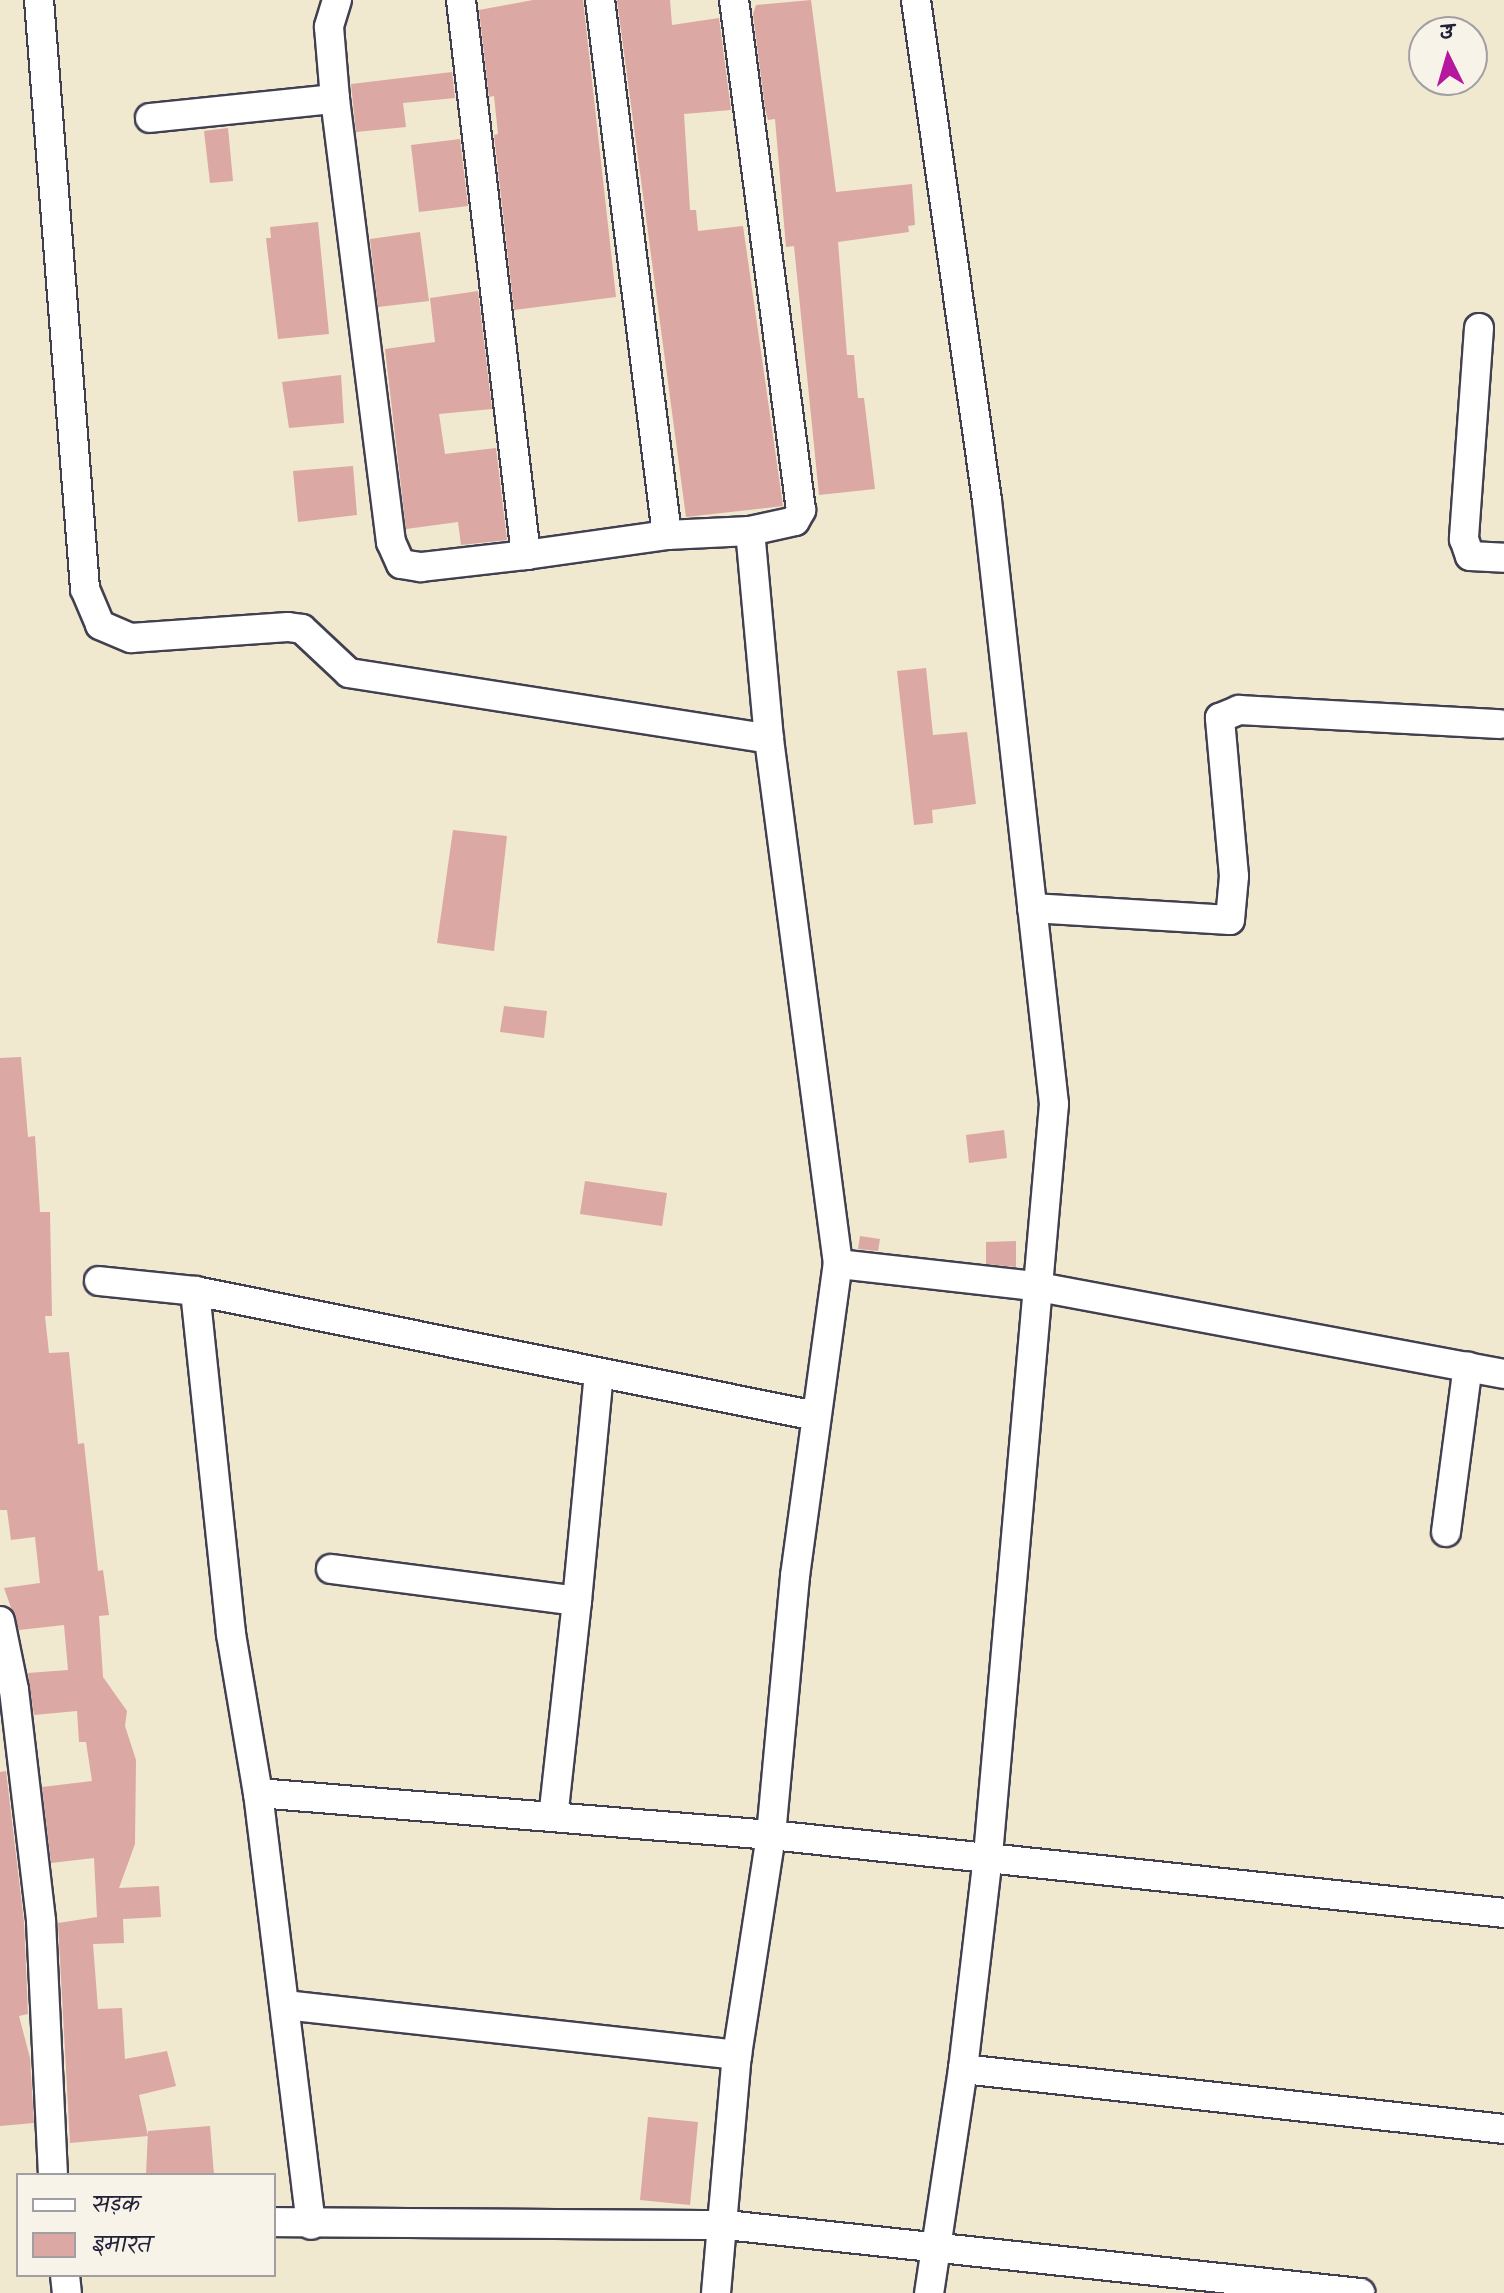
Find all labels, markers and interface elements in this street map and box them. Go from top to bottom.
north arrow [1408,16,1488,96]
text: उ [1438,16,1454,52]
legend [16,2173,276,2277]
text: सड़क [92,2186,140,2225]
text: इमारत [92,2226,151,2265]

